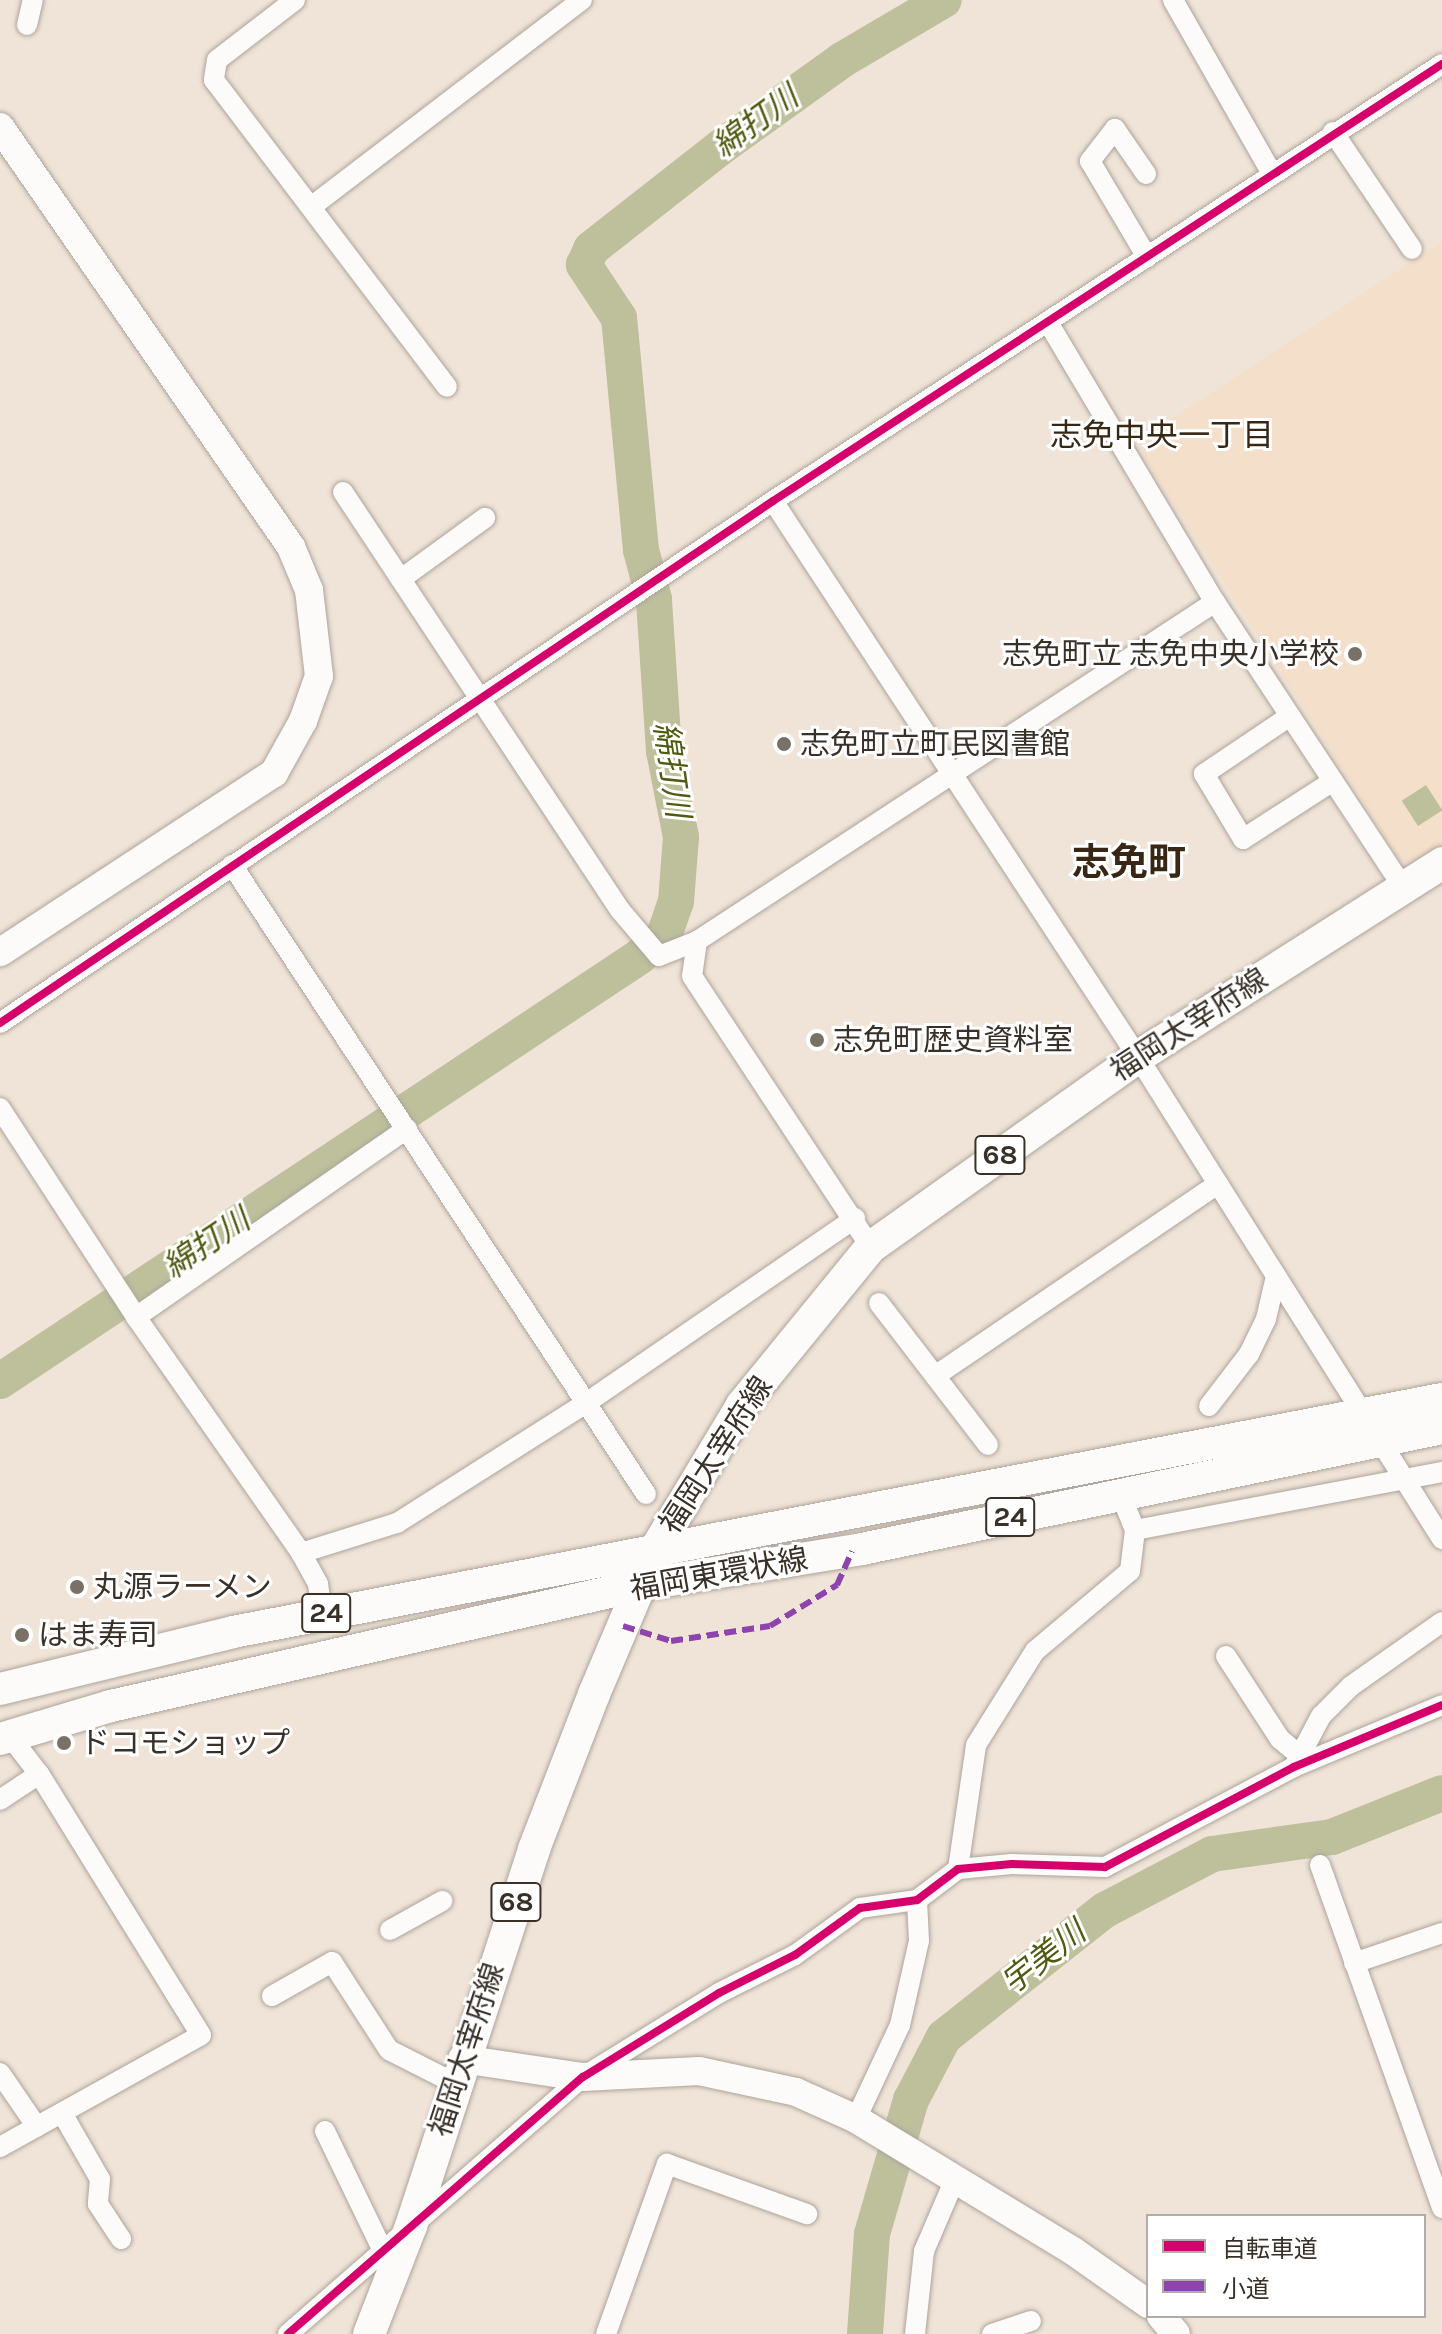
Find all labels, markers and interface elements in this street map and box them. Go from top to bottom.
water label: 綿打川 [706,78,806,166]
district label: 志免中央一丁目 [1050,417,1274,455]
place label: 志免町立 志免中央小学校 [1002,636,1339,672]
marker: 志免町立 志免中央小学校 [1346,645,1364,663]
water label: 綿打川 [645,720,697,820]
place label: 志免町立町民図書館 [800,726,1070,762]
marker: 志免町立町民図書館 [775,735,793,753]
district label: 志免町 [1072,840,1186,886]
street label: 福岡太宰府線 [1104,961,1274,1089]
place label: 志免町歴史資料室 [833,1022,1073,1058]
marker: 志免町歴史資料室 [808,1031,826,1049]
road number: 68 [974,1131,1026,1179]
water label: 綿打川 [156,1201,258,1287]
street label: 福岡太宰府線 [652,1370,780,1540]
road number: 24 [984,1493,1036,1541]
street label: 福岡東環状線 [627,1541,811,1607]
place label: 丸源ラーメン [93,1569,273,1605]
marker: 丸源ラーメン [68,1578,86,1596]
road number: 24 [300,1589,352,1637]
place label: はま寿司 [38,1617,158,1653]
marker: はま寿司 [13,1626,31,1644]
place label: ドコモショップ [80,1725,290,1761]
marker: ドコモショップ [55,1734,73,1752]
road number: 68 [490,1878,542,1926]
water label: 宇美川 [994,1913,1094,2003]
street label: 福岡太宰府線 [422,1959,512,2141]
legend [1146,2214,1426,2318]
text: 自転車道 [1222,2235,1318,2263]
text: 小道 [1222,2275,1270,2303]

